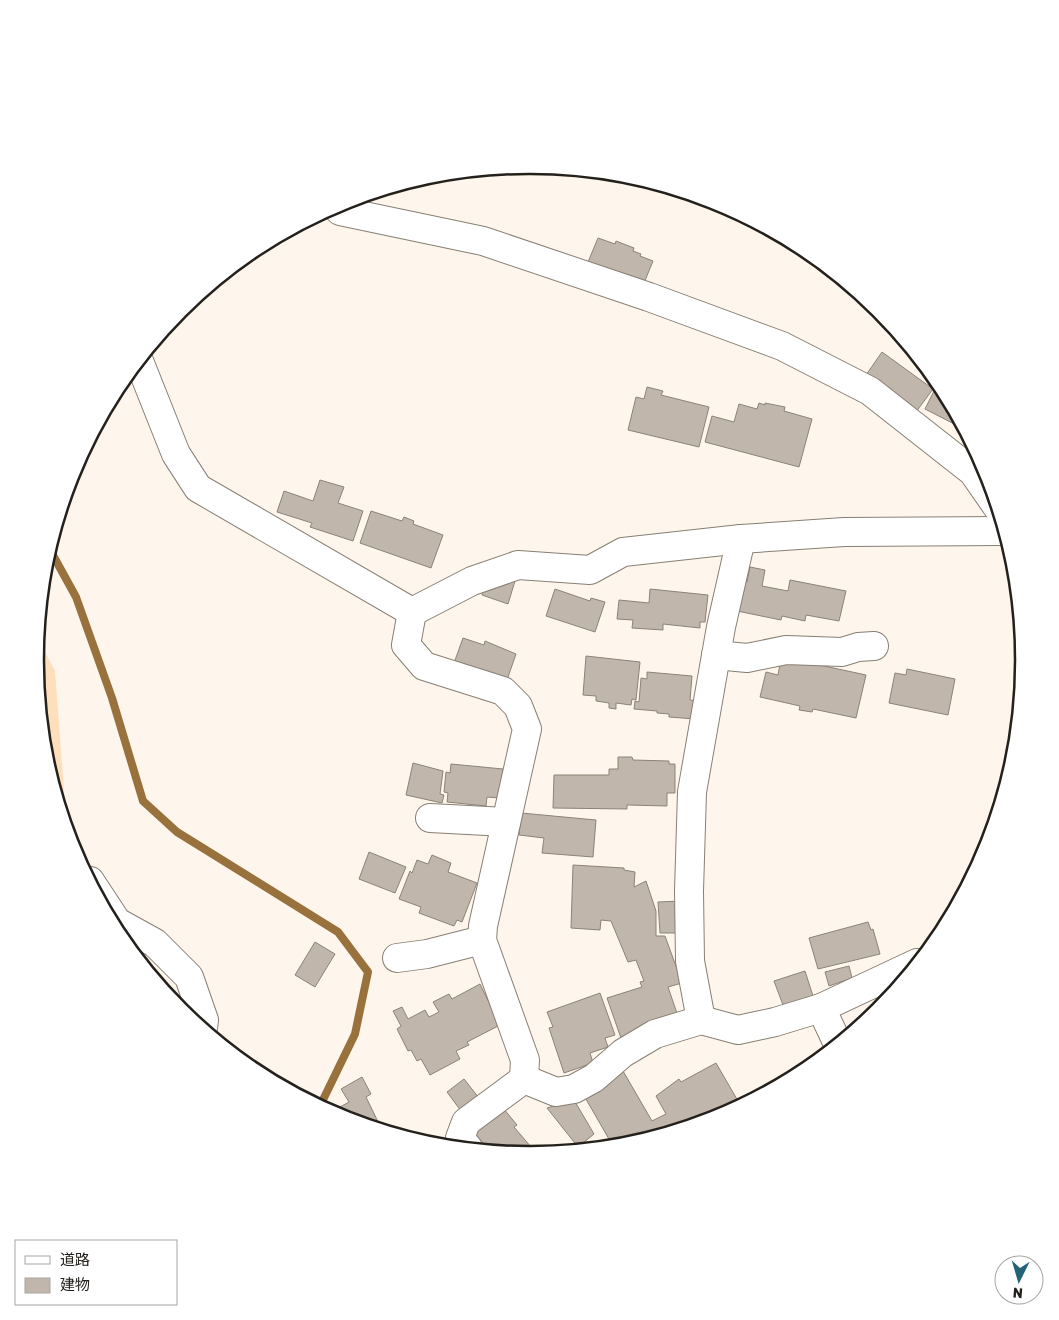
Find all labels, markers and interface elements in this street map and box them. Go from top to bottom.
legend [15,1240,178,1305]
text: 道路 [60,1251,90,1269]
north arrow [994,1255,1044,1305]
text: 建物 [60,1276,90,1294]
text: N [1012,1284,1024,1301]

